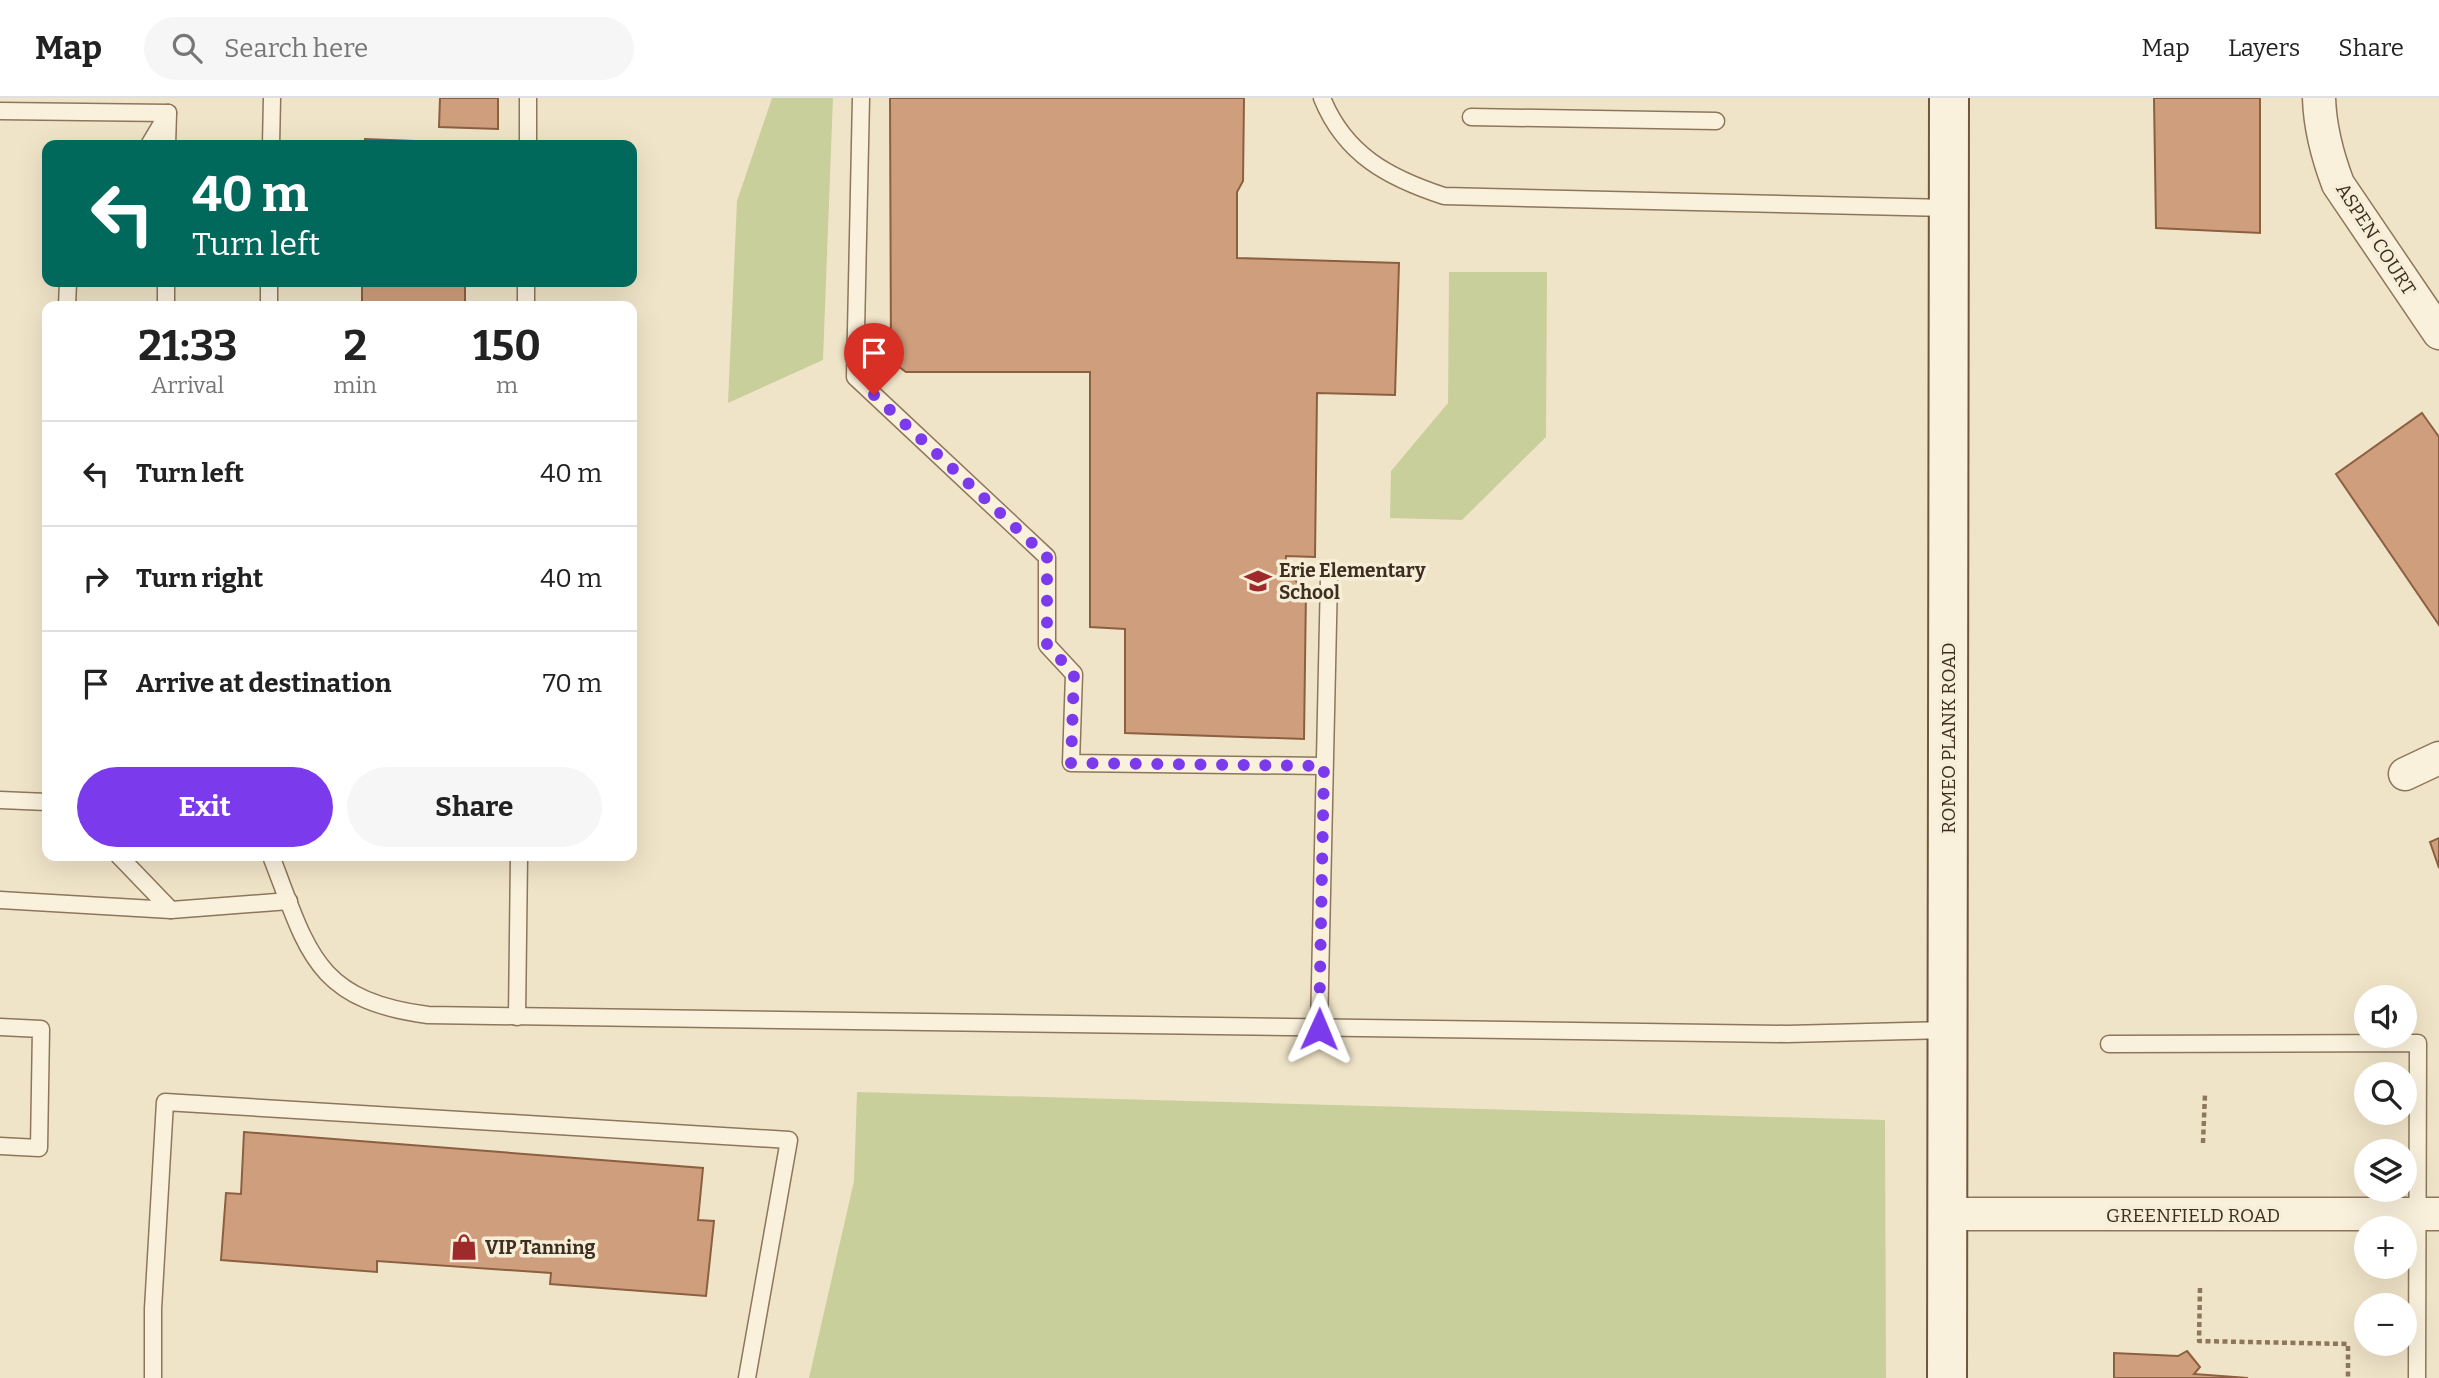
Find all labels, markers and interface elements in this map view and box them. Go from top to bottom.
search box [144,17,634,80]
text: Map [35,28,102,68]
icon: search [168,29,206,67]
text: Search here [224,33,368,64]
text: Map [2142,34,2190,62]
text: Layers [2228,34,2300,62]
text: Share [2338,34,2404,62]
text: 40 m [192,165,309,224]
icon: left [77,168,168,259]
street label: ASPEN COURT [2331,179,2421,299]
text: Turn left [192,225,320,263]
text: 21:33 [138,321,237,371]
text: 2 [343,321,367,371]
text: 150 [473,321,541,371]
pin [844,323,904,395]
icon: arrive [855,334,893,372]
text: Arrival [151,371,224,399]
text: min [334,371,377,399]
text: m [496,371,518,399]
icon: left [77,455,115,493]
text: Turn left [136,458,244,489]
text: 40 m [540,458,602,489]
place label: Erie Elementary School [1279,559,1426,604]
icon: right [77,560,115,598]
text: Turn right [136,563,263,594]
text: 40 m [540,563,602,594]
school or university icon: Erie Elementary School [1243,566,1273,596]
street label: ROMEO PLANK ROAD [1937,642,1960,834]
icon: arrive [77,665,115,703]
text: Arrive at destination [136,668,391,699]
text: 70 m [543,668,602,699]
button: Exit [77,767,333,847]
button: Share [347,767,602,847]
map controls [2354,985,2417,1356]
button: sound [2354,985,2417,1048]
position arrow [1282,992,1356,1066]
button: search [2354,1062,2417,1125]
button: layers [2354,1139,2417,1202]
street label: GREENFIELD ROAD [2106,1204,2280,1227]
button: + [2354,1216,2417,1279]
shop icon: VIP Tanning [449,1232,479,1262]
place label: VIP Tanning [485,1236,595,1259]
button: − [2354,1293,2417,1356]

